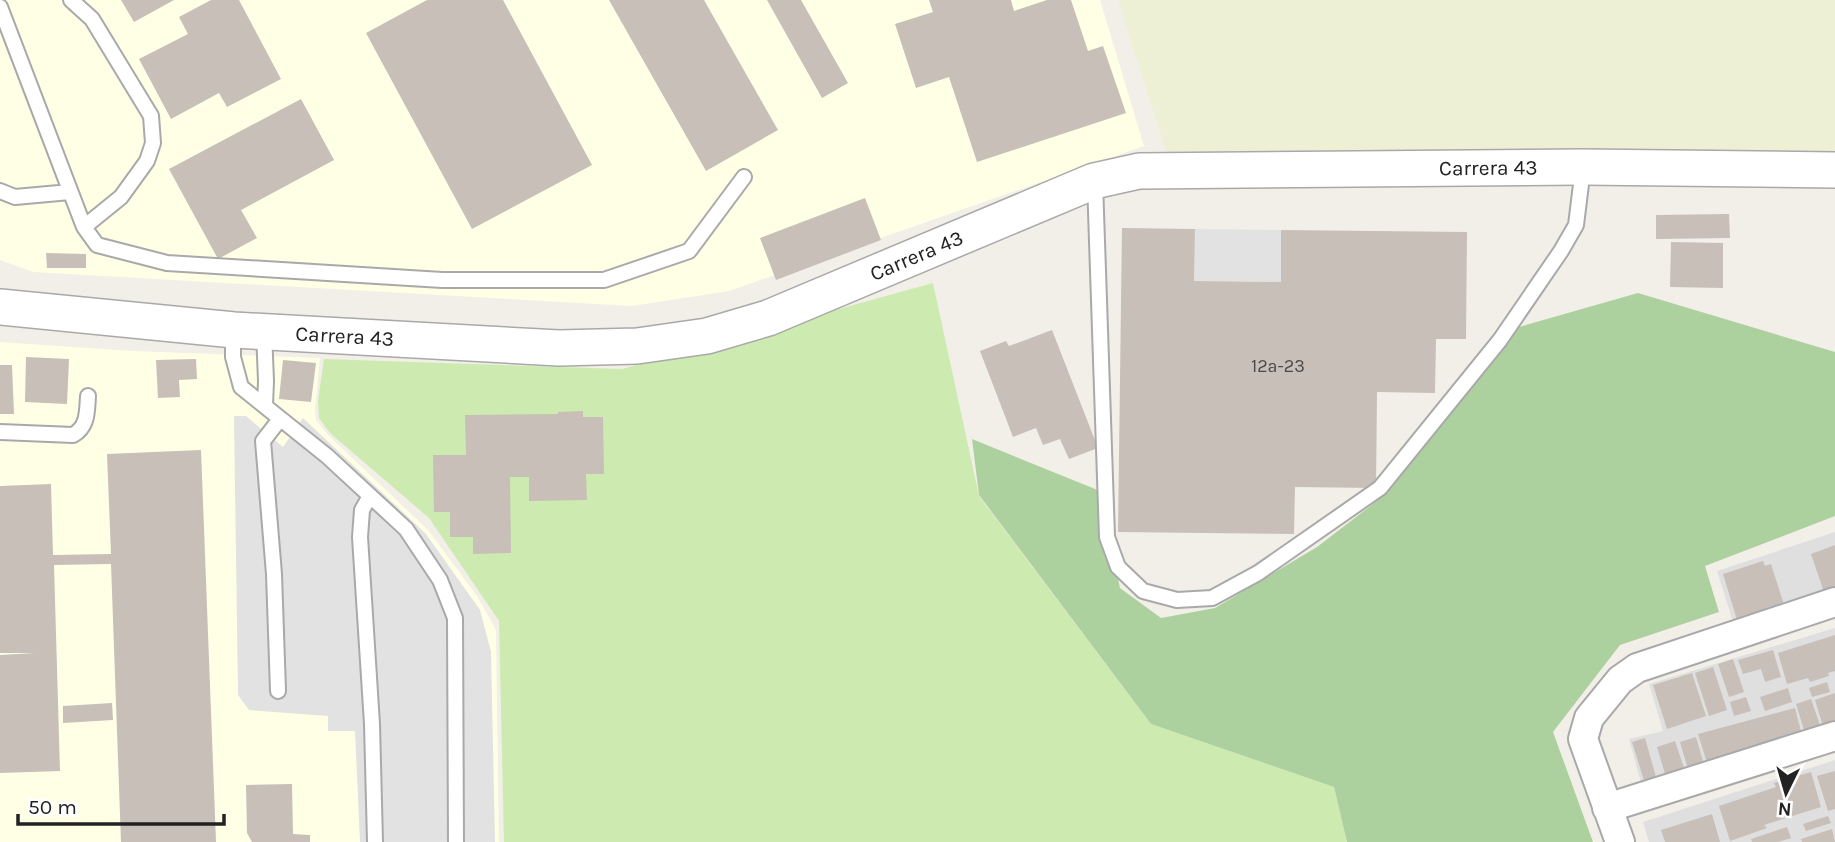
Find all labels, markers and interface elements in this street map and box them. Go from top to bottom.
street label: Carrera 43 [1439,155,1538,180]
street label: Carrera 43 [866,225,967,286]
street label: Carrera 43 [295,321,395,351]
house number: 12a-23 [1251,355,1305,377]
north arrow [1751,758,1821,828]
scale bar [18,782,224,826]
text: 50 m [28,795,77,819]
text: N [1777,797,1792,820]

